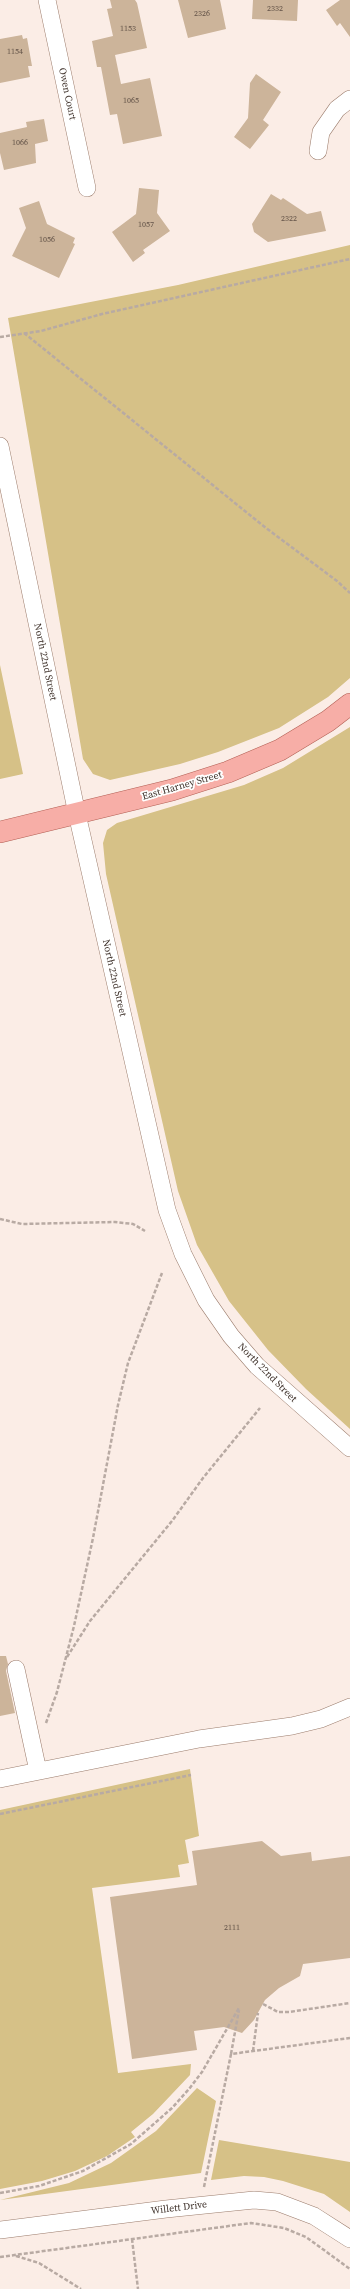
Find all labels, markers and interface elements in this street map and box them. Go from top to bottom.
house number: 2332 [267,4,283,14]
house number: 2326 [194,9,210,19]
house number: 1153 [120,24,136,34]
house number: 1154 [7,47,23,57]
street label: Owen Court [56,67,78,121]
house number: 1065 [123,96,139,106]
house number: 1066 [12,138,28,148]
house number: 2322 [281,214,297,224]
house number: 1057 [138,220,154,230]
house number: 1056 [39,235,55,245]
street label: North 22nd Street [31,622,59,702]
street label: East Harney Street [141,769,223,803]
street label: North 22nd Street [99,938,129,1018]
street label: North 22nd Street [235,1341,299,1405]
house number: 2111 [224,1923,240,1933]
street label: Willett Drive [150,2199,208,2217]

